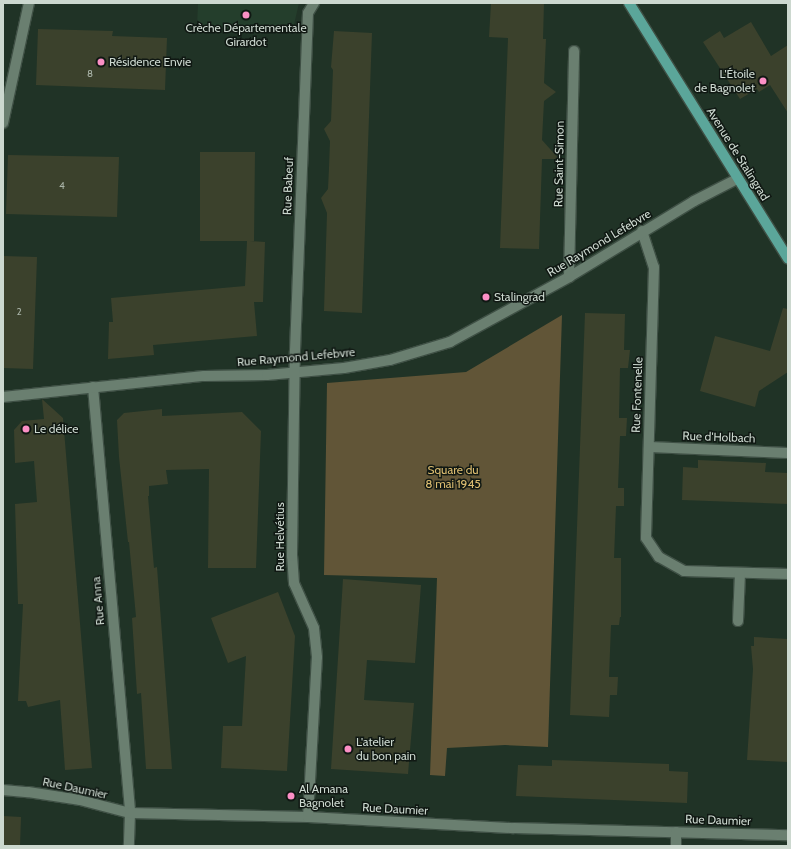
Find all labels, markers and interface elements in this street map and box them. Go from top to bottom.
marker: Crèche Départementale Girardot [241,10,251,20]
place label: Crèche Départementale Girardot [185,21,307,49]
place label: Résidence Envie [109,55,191,69]
marker: Résidence Envie [96,57,106,67]
place label: L'Étoile de Bagnolet [694,67,755,95]
house number: 8 [87,68,93,80]
marker: L'Étoile de Bagnolet [758,76,768,86]
street label: Avenue de Stalingrad [704,105,772,203]
street label: Rue Saint-Simon [551,121,567,207]
street label: Rue Babeuf [280,157,296,215]
house number: 4 [59,180,65,192]
street label: Rue Raymond Lefebvre [545,206,653,280]
place label: Stalingrad [494,290,545,304]
marker: Stalingrad [481,292,491,302]
house number: 2 [16,306,22,318]
street label: Rue Raymond Lefebvre [236,345,356,369]
street label: Rue Fontenelle [628,357,646,433]
place label: Le délice [34,422,78,436]
marker: Le délice [21,424,31,434]
street label: Rue d'Holbach [682,429,756,445]
park label: Square du 8 mai 1945 [425,463,481,491]
street label: Rue Helvétius [273,502,287,572]
street label: Rue Anna [89,576,107,626]
place label: L'atelier du bon pain [356,735,416,763]
marker: L'atelier du bon pain [343,744,353,754]
street label: Rue Daumier [41,774,109,802]
place label: Al Amana Bagnolet [299,782,348,810]
marker: Al Amana Bagnolet [286,791,296,801]
street label: Rue Daumier [362,800,428,818]
street label: Rue Daumier [685,812,751,828]

